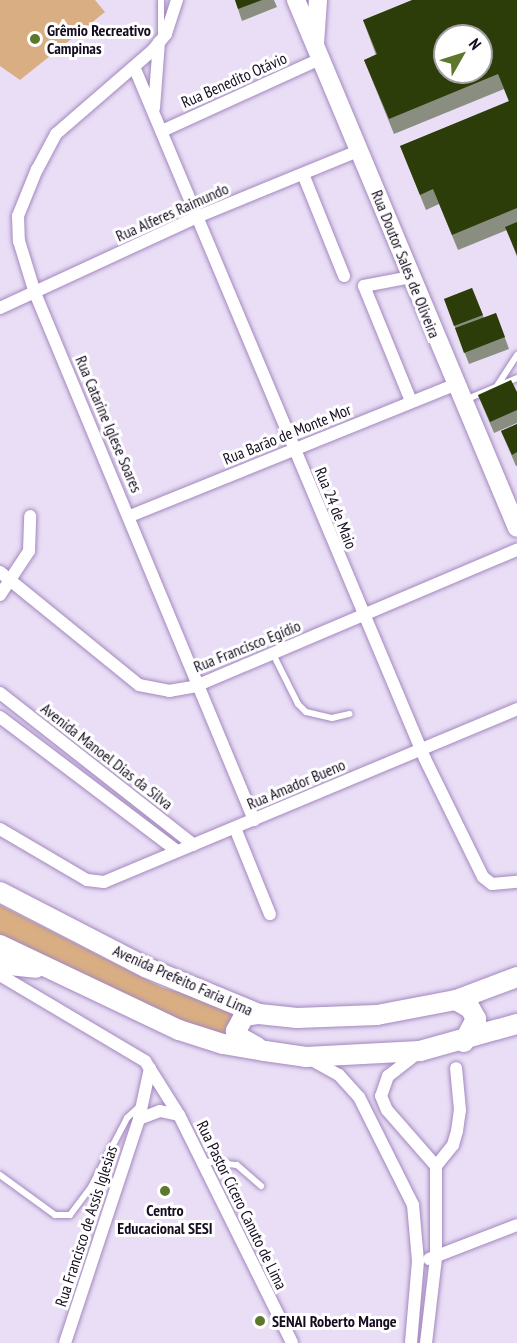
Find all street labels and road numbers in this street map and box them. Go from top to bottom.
street label: Rua Benedito Otávio [178,48,290,112]
street label: Rua Alferes Raimundo [112,178,232,246]
street label: Rua Doutor Sales de Oliveira [368,187,444,341]
street label: Rua Catarine Iglese Soares [72,353,146,495]
street label: Rua Barão de Monte Mor [220,400,354,468]
street label: Rua 24 de Maio [311,464,361,552]
street label: Rua Francisco Egídio [191,616,303,676]
street label: Avenida Manoel Dias da Silva [37,699,177,813]
street label: Rua Amador Bueno [244,755,348,813]
street label: Avenida Prefeito Faria Lima [110,941,256,1019]
street label: Rua Pastor Cícero Canuto de Lima [193,1117,291,1293]
street label: Rua Francisco de Assis Iglesias [51,1143,121,1309]

